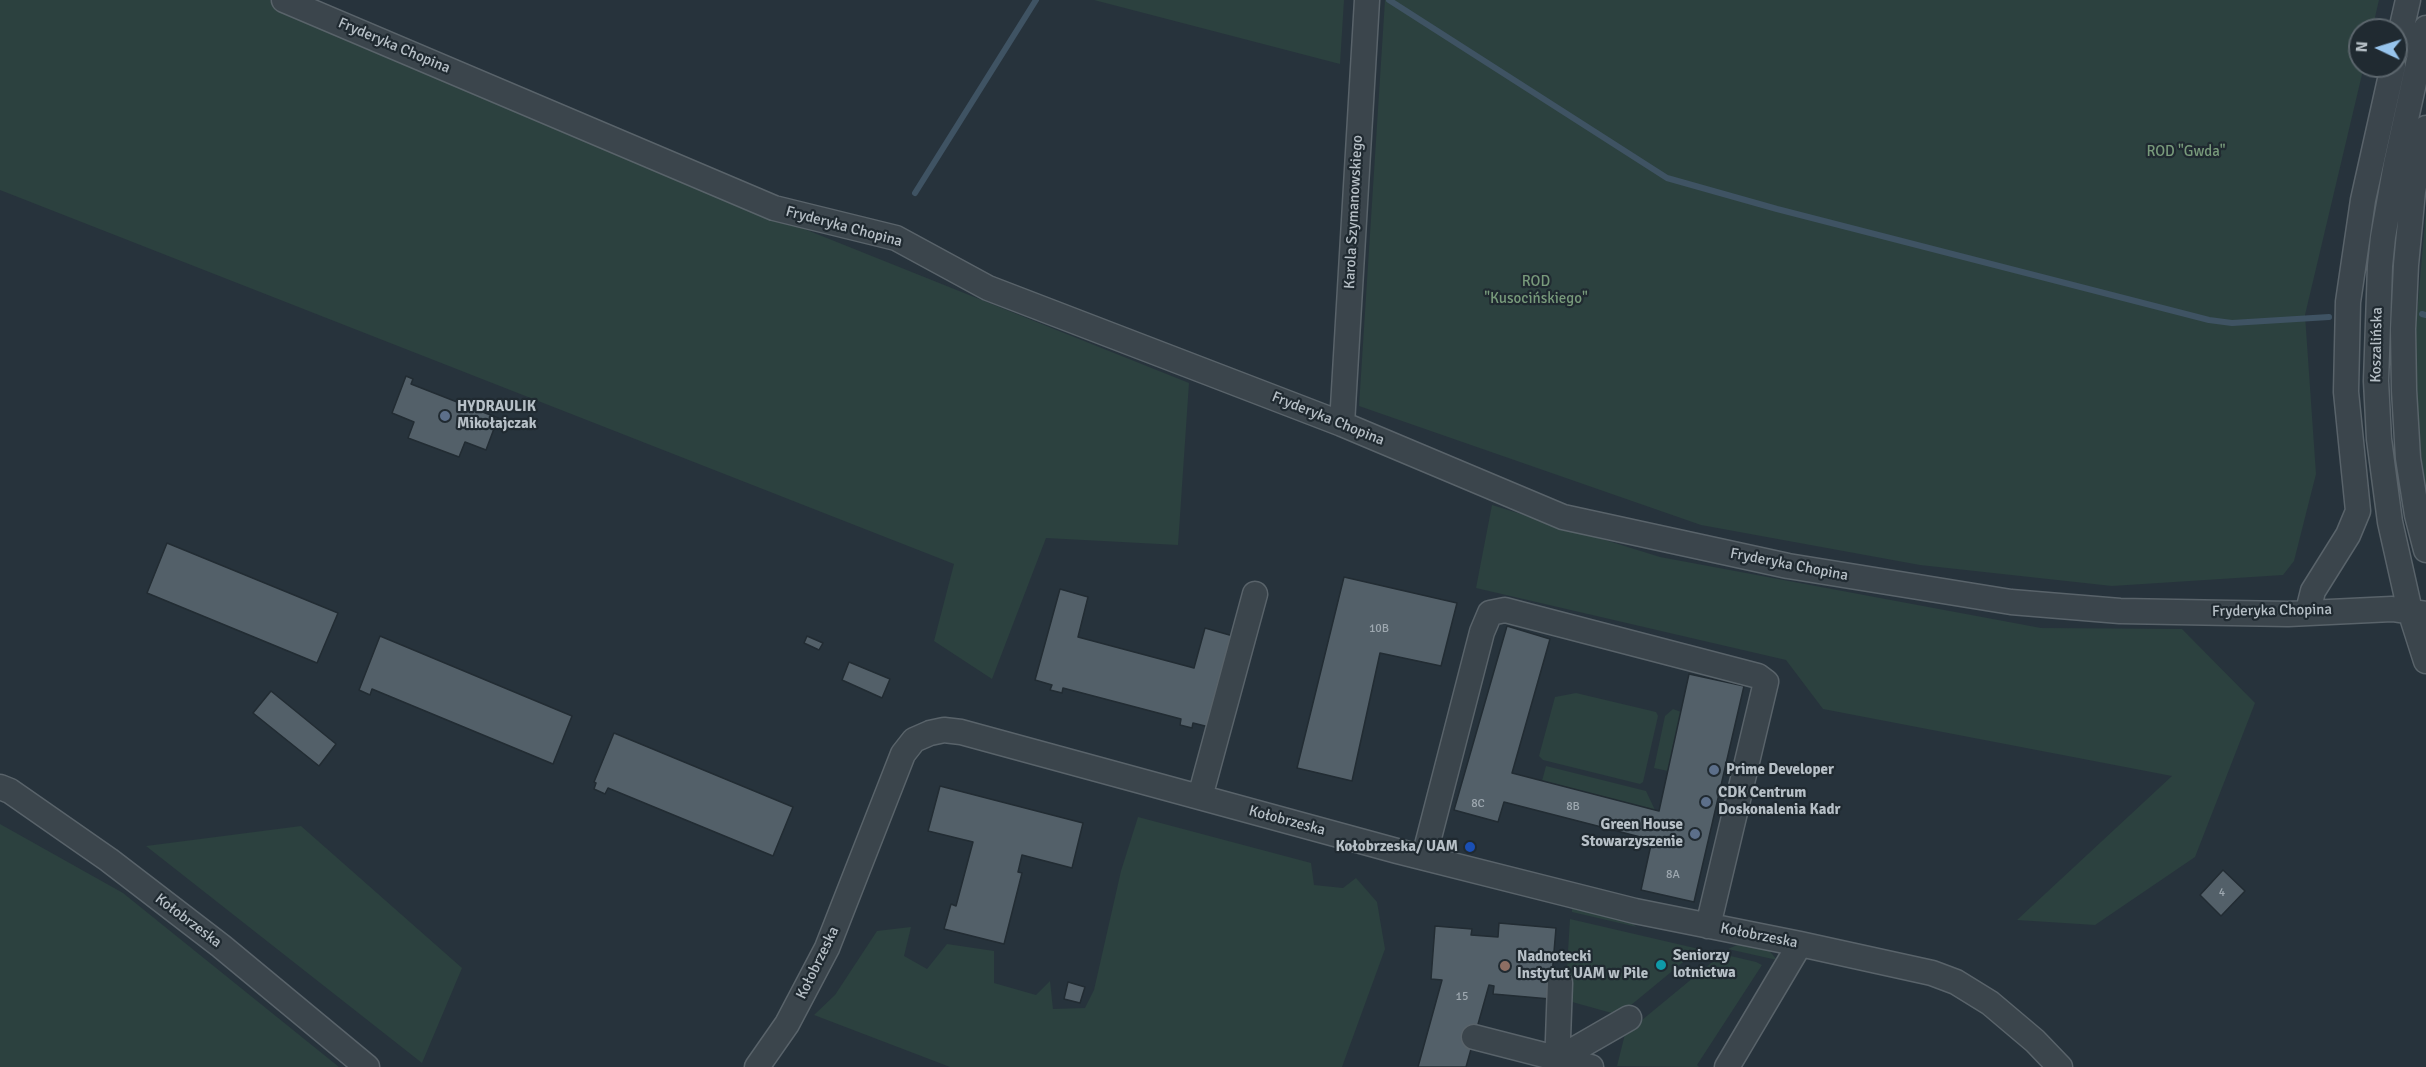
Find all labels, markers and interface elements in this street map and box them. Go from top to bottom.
street label: Fryderyka Chopina [335,14,453,78]
north arrow [2348,18,2408,78]
text: N [2352,41,2372,53]
street label: Karola Szymanowskiego [1341,134,1367,290]
park label: ROD "Gwda" [2146,143,2226,161]
street label: Fryderyka Chopina [784,203,904,251]
park label: ROD "Kusocińskiego" [1484,273,1588,308]
street label: Koszalińska [2367,307,2387,383]
street label: Fryderyka Chopina [1269,388,1387,450]
place label: HYDRAULIK Mikołajczak [457,398,537,433]
marker: HYDRAULIK Mikołajczak [438,409,452,423]
street label: Fryderyka Chopina [1728,545,1850,585]
street label: Fryderyka Chopina [2212,601,2332,621]
house number: 10B [1369,622,1389,636]
place label: Prime Developer [1726,761,1834,779]
marker: Prime Developer [1707,763,1721,777]
place label: CDK Centrum Doskonalenia Kadr [1718,784,1840,819]
marker: CDK Centrum Doskonalenia Kadr [1699,795,1713,809]
house number: 8C [1471,797,1485,811]
house number: 8B [1566,800,1580,814]
street label: Kołobrzeska [1247,802,1327,840]
place label: Green House Stowarzyszenie [1581,816,1683,851]
marker: Green House Stowarzyszenie [1688,827,1702,841]
place label: Kołobrzeska/ UAM [1335,838,1458,856]
marker: Kołobrzeska/ UAM [1463,840,1477,854]
house number: 8A [1666,868,1680,882]
house number: 4 [2219,886,2225,900]
street label: Kołobrzeska [151,890,225,952]
street label: Kołobrzeska [1719,920,1799,952]
street label: Kołobrzeska [793,924,843,1002]
place label: Seniorzy lotnictwa [1673,947,1736,982]
place label: Nadnotecki Instytut UAM w Pile [1517,948,1648,983]
marker: Seniorzy lotnictwa [1654,958,1668,972]
marker: Nadnotecki Instytut UAM w Pile [1498,959,1512,973]
house number: 15 [1456,990,1468,1004]

